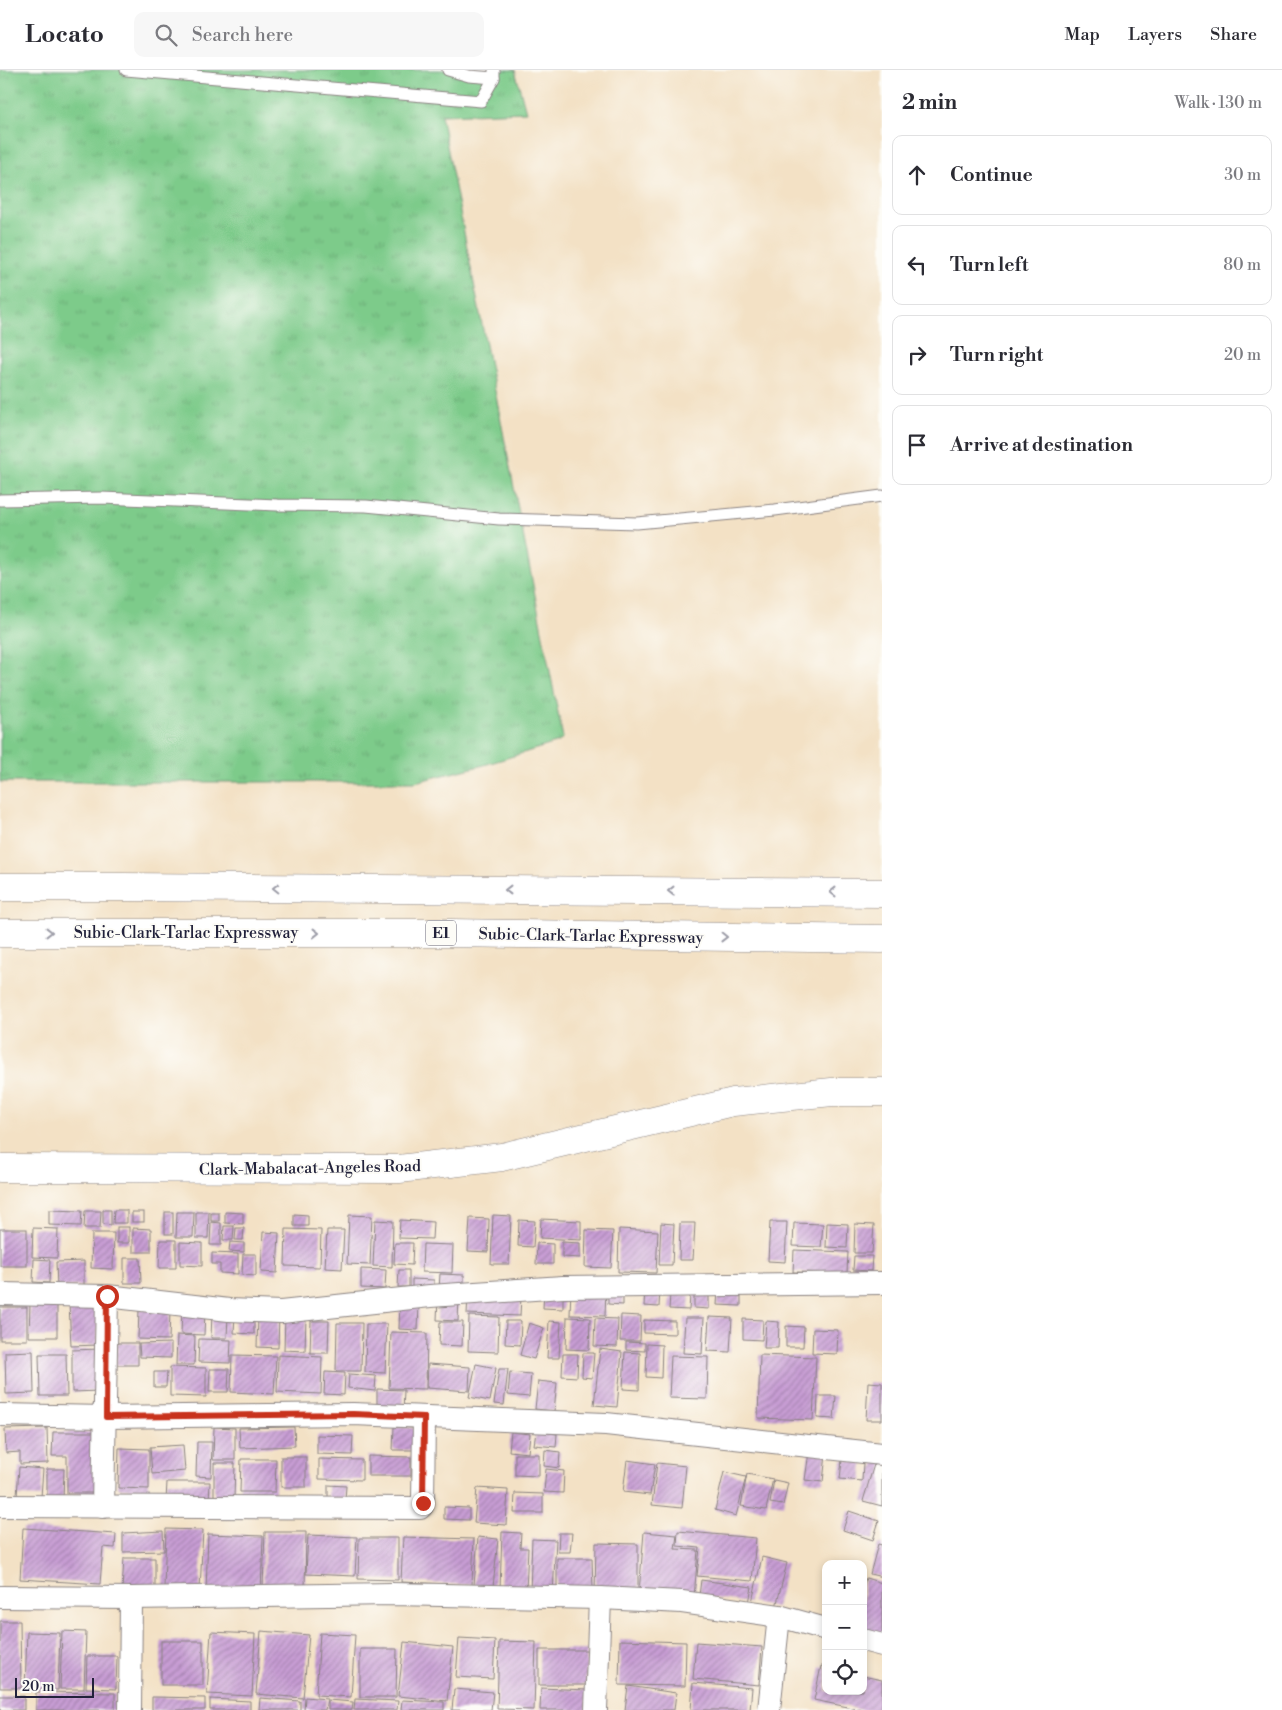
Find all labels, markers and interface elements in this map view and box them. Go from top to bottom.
search box [134,12,484,57]
text: Locato [25,20,104,50]
icon: search [152,21,180,49]
text: Search here [192,23,293,47]
text: Map [1065,23,1100,46]
text: Layers [1128,23,1182,46]
text: Share [1210,23,1257,46]
text: 2 min [902,90,957,116]
text: Walk · 130 m [1174,93,1262,113]
icon: ahead [903,161,931,189]
text: Continue [950,163,1033,187]
text: 30 m [1224,165,1261,185]
icon: left [903,251,931,279]
text: Turn left [950,253,1029,277]
text: 80 m [1223,255,1261,275]
icon: right [903,341,931,369]
text: Turn right [950,343,1043,367]
text: 20 m [1224,345,1261,365]
icon: arrive [903,431,931,459]
text: Arrive at destination [950,433,1133,457]
one-way arrow [272,883,280,893]
one-way arrow [504,885,512,895]
one-way arrow [667,886,674,896]
one-way arrow [829,887,837,897]
road number: E1 [426,920,456,946]
street label: Subic-Clark-Tarlac Expressway [74,923,299,943]
street label: Subic-Clark-Tarlac Expressway [478,924,704,948]
one-way arrow [45,927,53,937]
one-way arrow [312,927,320,938]
one-way arrow [720,932,728,942]
street label: Clark-Mabalacat-Angeles Road [199,1156,421,1180]
route start [96,1285,119,1308]
route end [412,1492,435,1515]
map controls [822,1560,867,1695]
button: + [822,1560,867,1605]
button: − [822,1605,867,1650]
button: locate [822,1650,867,1695]
scale bar [15,1675,94,1698]
text: 20 m [22,1678,54,1696]

